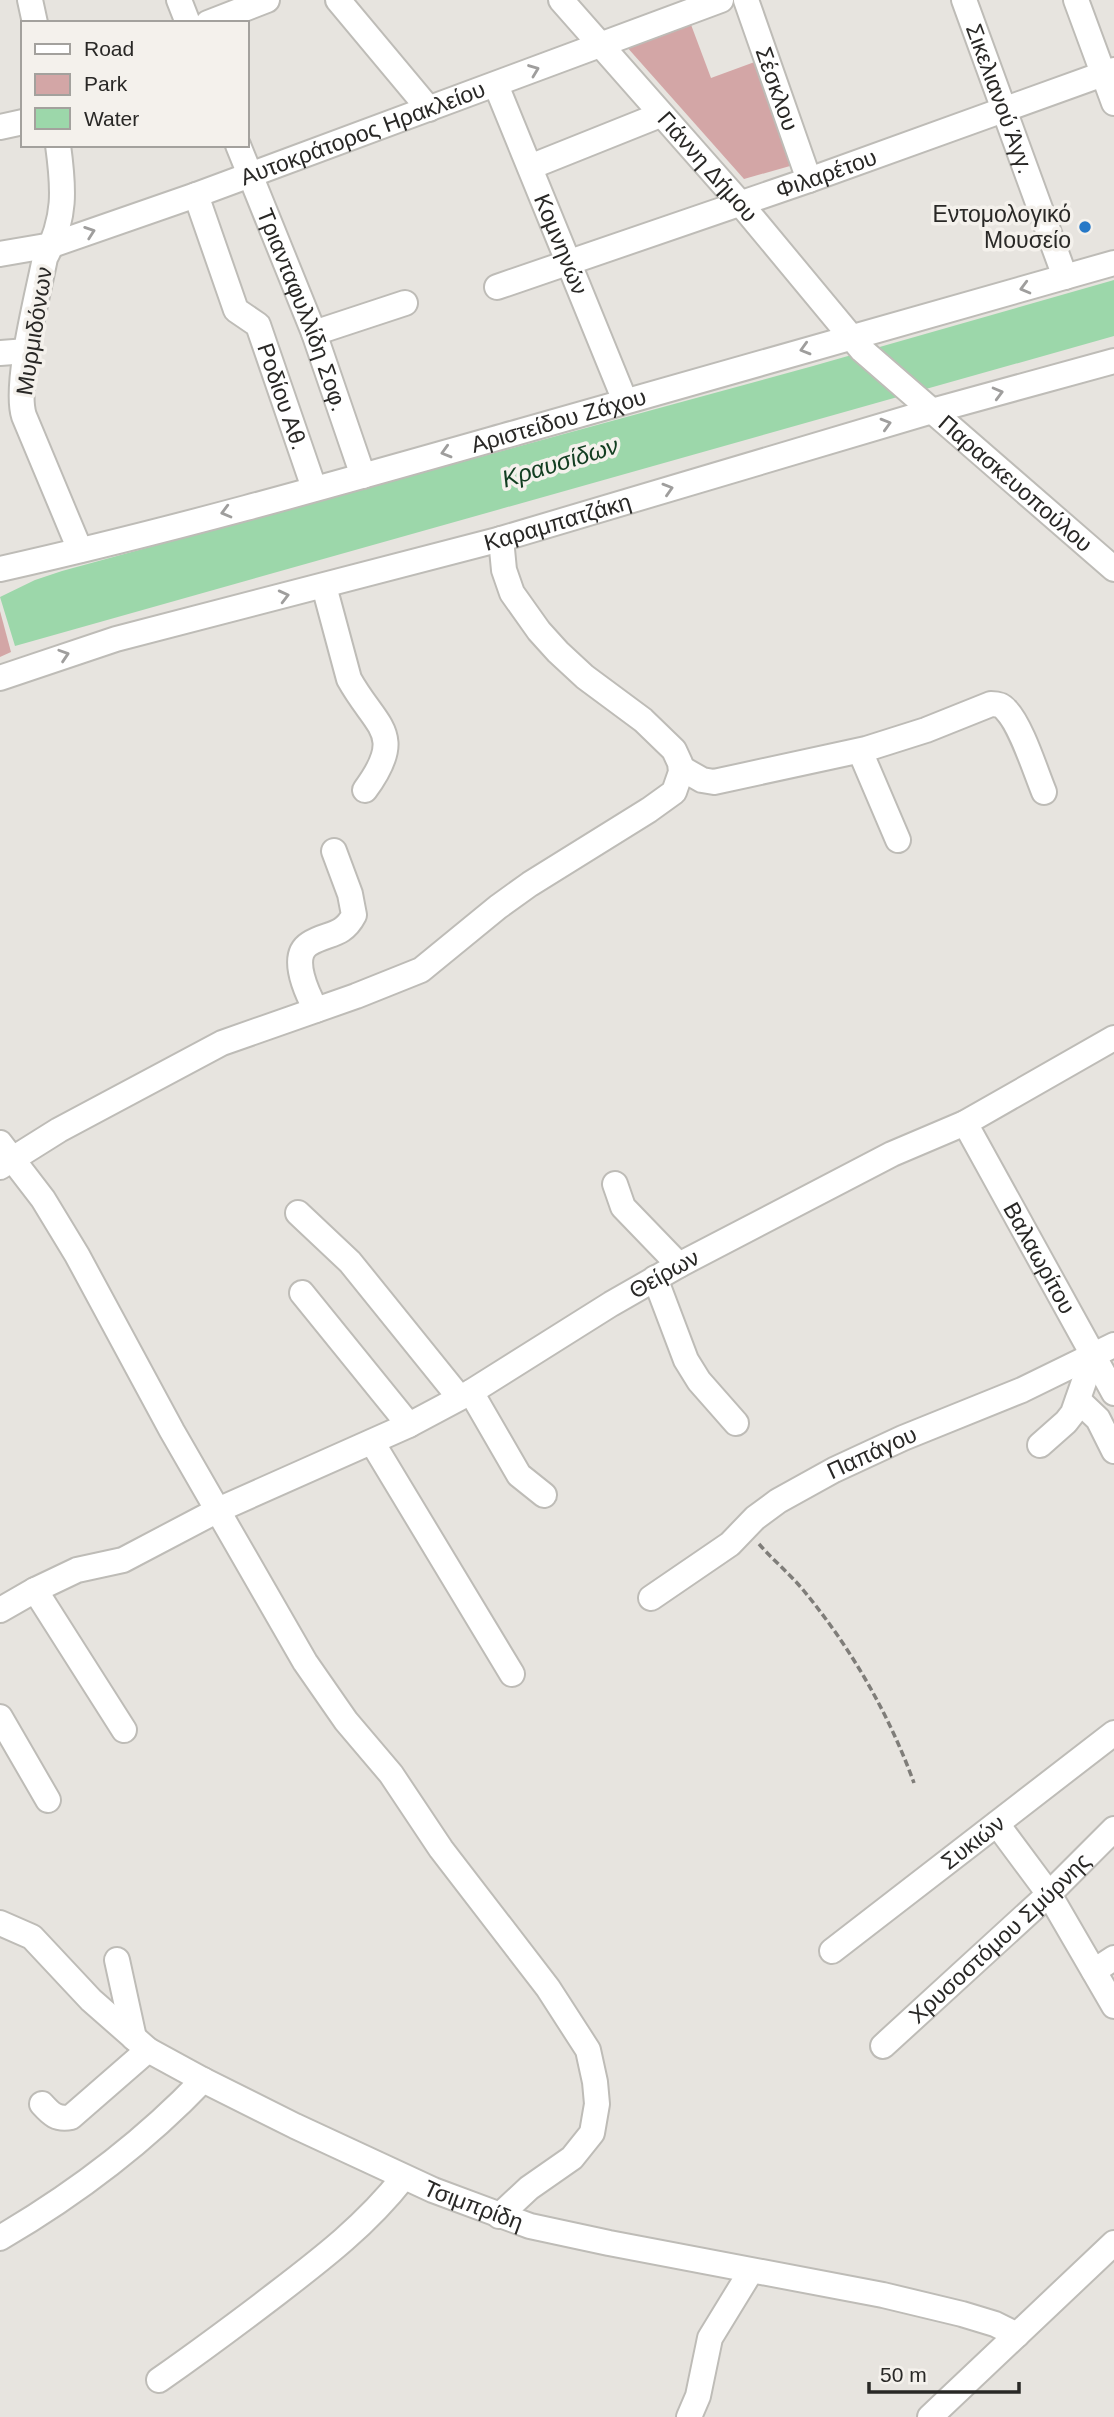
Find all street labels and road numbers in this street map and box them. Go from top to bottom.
street label: Σικελιανού Άγγ. [961,20,1039,177]
street label: Σέσκλου [750,44,804,134]
street label: Αυτοκράτορος Ηρακλείου [237,76,489,190]
street label: Γιάννη Δήμου [652,106,763,227]
street label: Φιλαρέτου [772,144,880,204]
street label: Κομνηνών [529,190,593,298]
street label: Τριανταφυλλίδη Σοφ. [252,205,353,415]
street label: Μυρμιδόνων [11,265,57,397]
street label: Ροδίου Αθ. [252,340,313,453]
street label: Αριστείδου Ζάχου [468,383,649,458]
street label: Παρασκευοπούλου [933,410,1098,557]
street label: Καραμπατζάκη [481,488,634,556]
street label: Βαλαωρίτου [998,1198,1081,1318]
street label: Θείρων [625,1244,703,1304]
street label: Παπάγου [823,1421,920,1484]
street label: Συκιών [936,1810,1010,1875]
street label: Χρυσοστόμου Σμύρνης [904,1847,1096,2028]
street label: Τσιμπρίδη [420,2175,527,2235]

